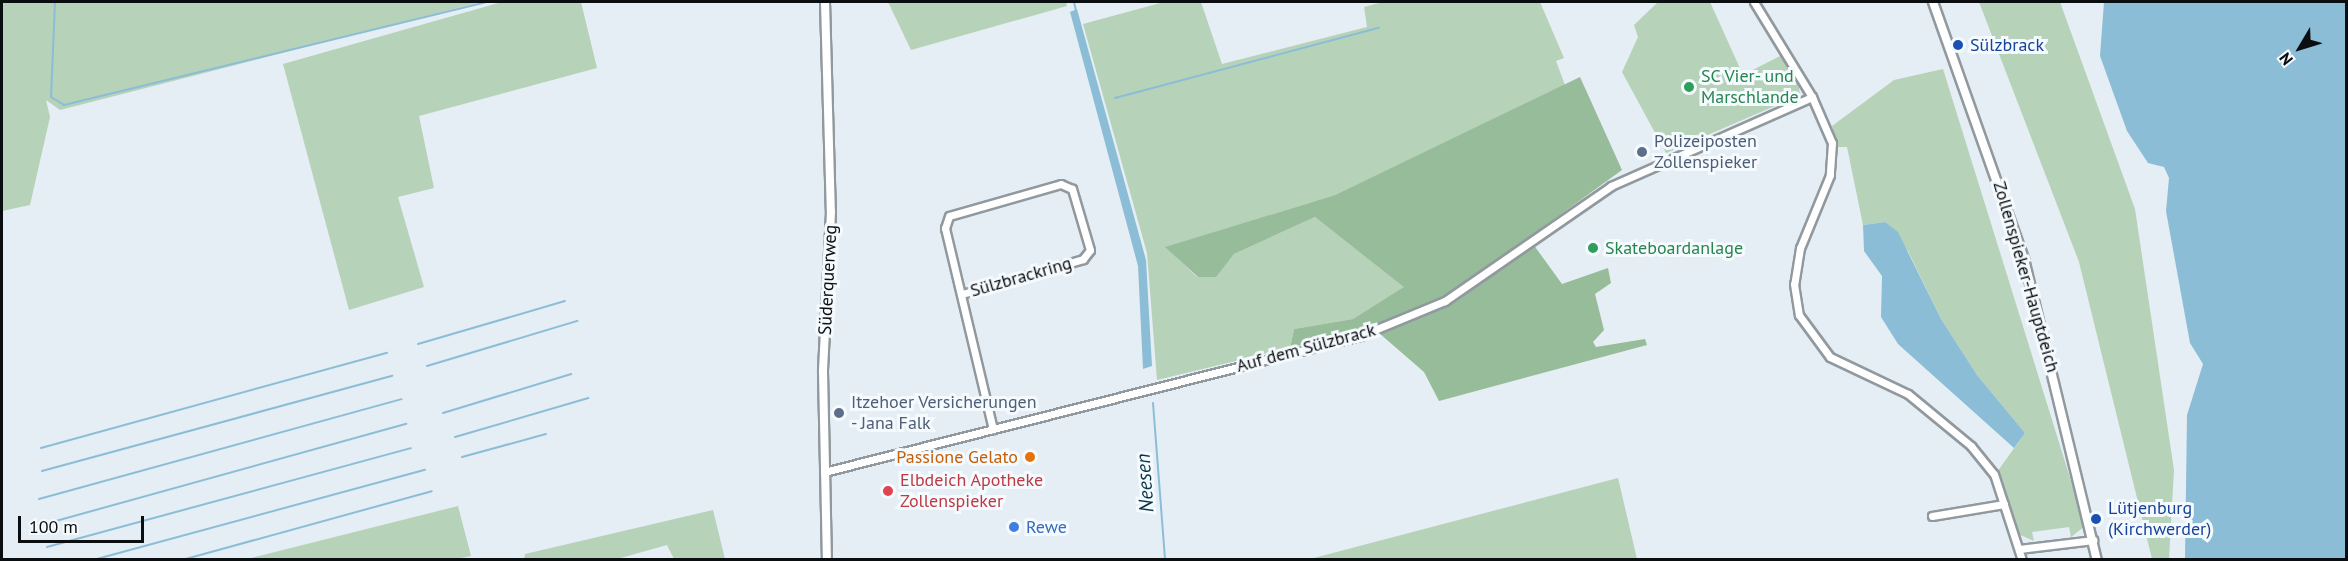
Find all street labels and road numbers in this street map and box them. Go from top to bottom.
street label: Zollenspieker-Hauptdeich [1988,179,2064,375]
street label: Süderquerweg [814,224,842,336]
street label: Sülzbrackring [968,252,1074,302]
street label: Auf dem Sülzbrack [1234,319,1378,377]

